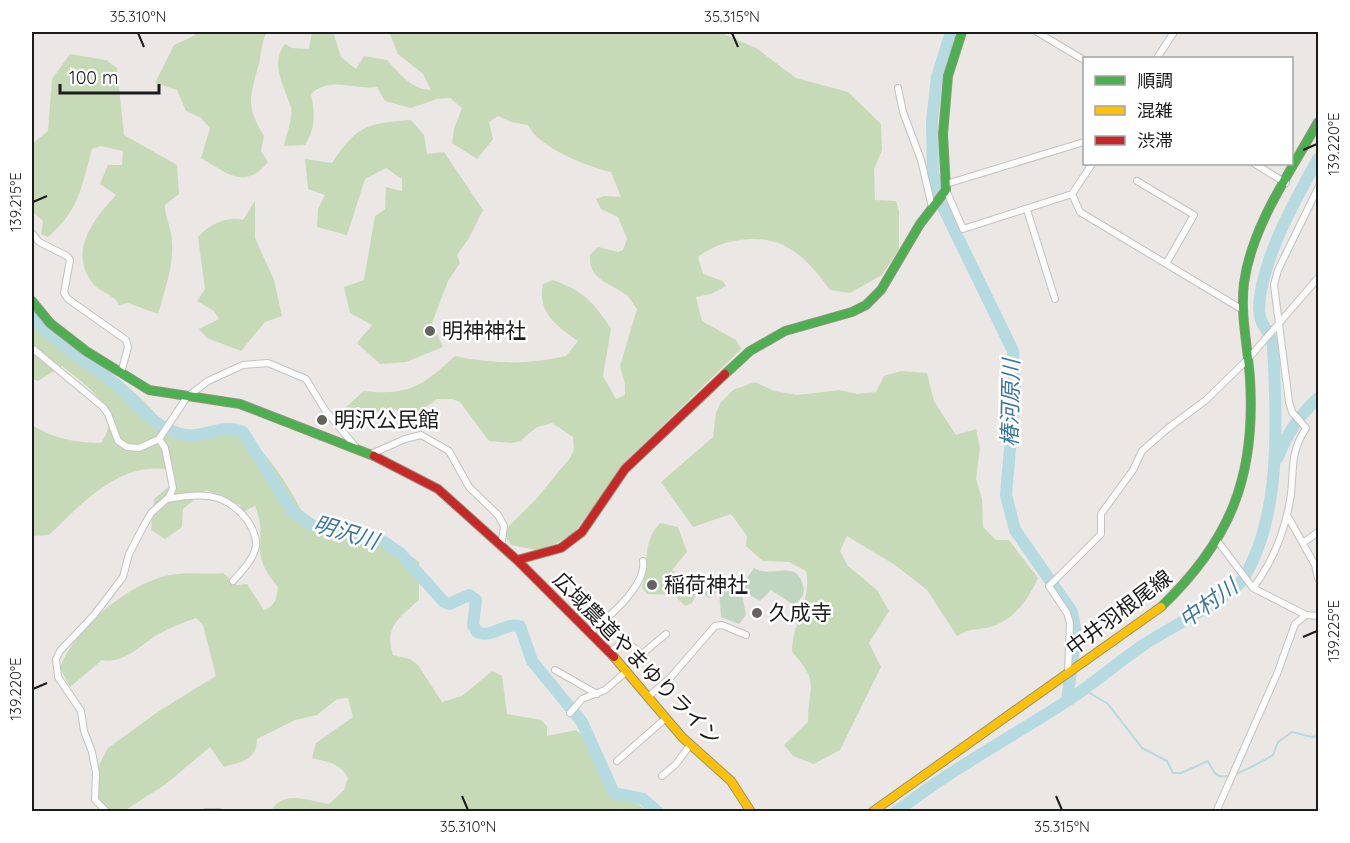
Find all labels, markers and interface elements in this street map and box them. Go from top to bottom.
text: 35.310°N [110,7,166,26]
text: 35.315°N [704,7,760,26]
scale bar [60,57,159,95]
legend [1083,57,1293,165]
text: 100 m [69,66,118,89]
text: 順調 [1137,69,1173,92]
text: 混雑 [1137,99,1173,122]
text: 139.220°E [1324,113,1343,175]
text: 渋滞 [1137,129,1173,152]
text: 139.215°E [6,172,25,232]
place label: 明神神社 [442,317,526,343]
marker: 明神神社 [423,324,437,338]
water label: 椿河原川 [995,357,1025,447]
place label: 明沢公民館 [334,406,439,432]
marker: 明沢公民館 [315,413,329,427]
water label: 明沢川 [310,509,384,556]
street label: 中井羽根尾線 [1060,564,1177,660]
street label: 広域農道やまゆりライン [548,566,727,750]
place label: 稲荷神社 [664,571,748,597]
water label: 中村川 [1173,571,1245,634]
marker: 稲荷神社 [645,578,659,592]
place label: 久成寺 [769,599,832,625]
text: 139.225°E [1324,600,1343,662]
marker: 久成寺 [750,606,764,620]
text: 139.220°E [6,658,25,720]
text: 35.310°N [440,817,496,836]
text: 35.315°N [1034,817,1090,836]

